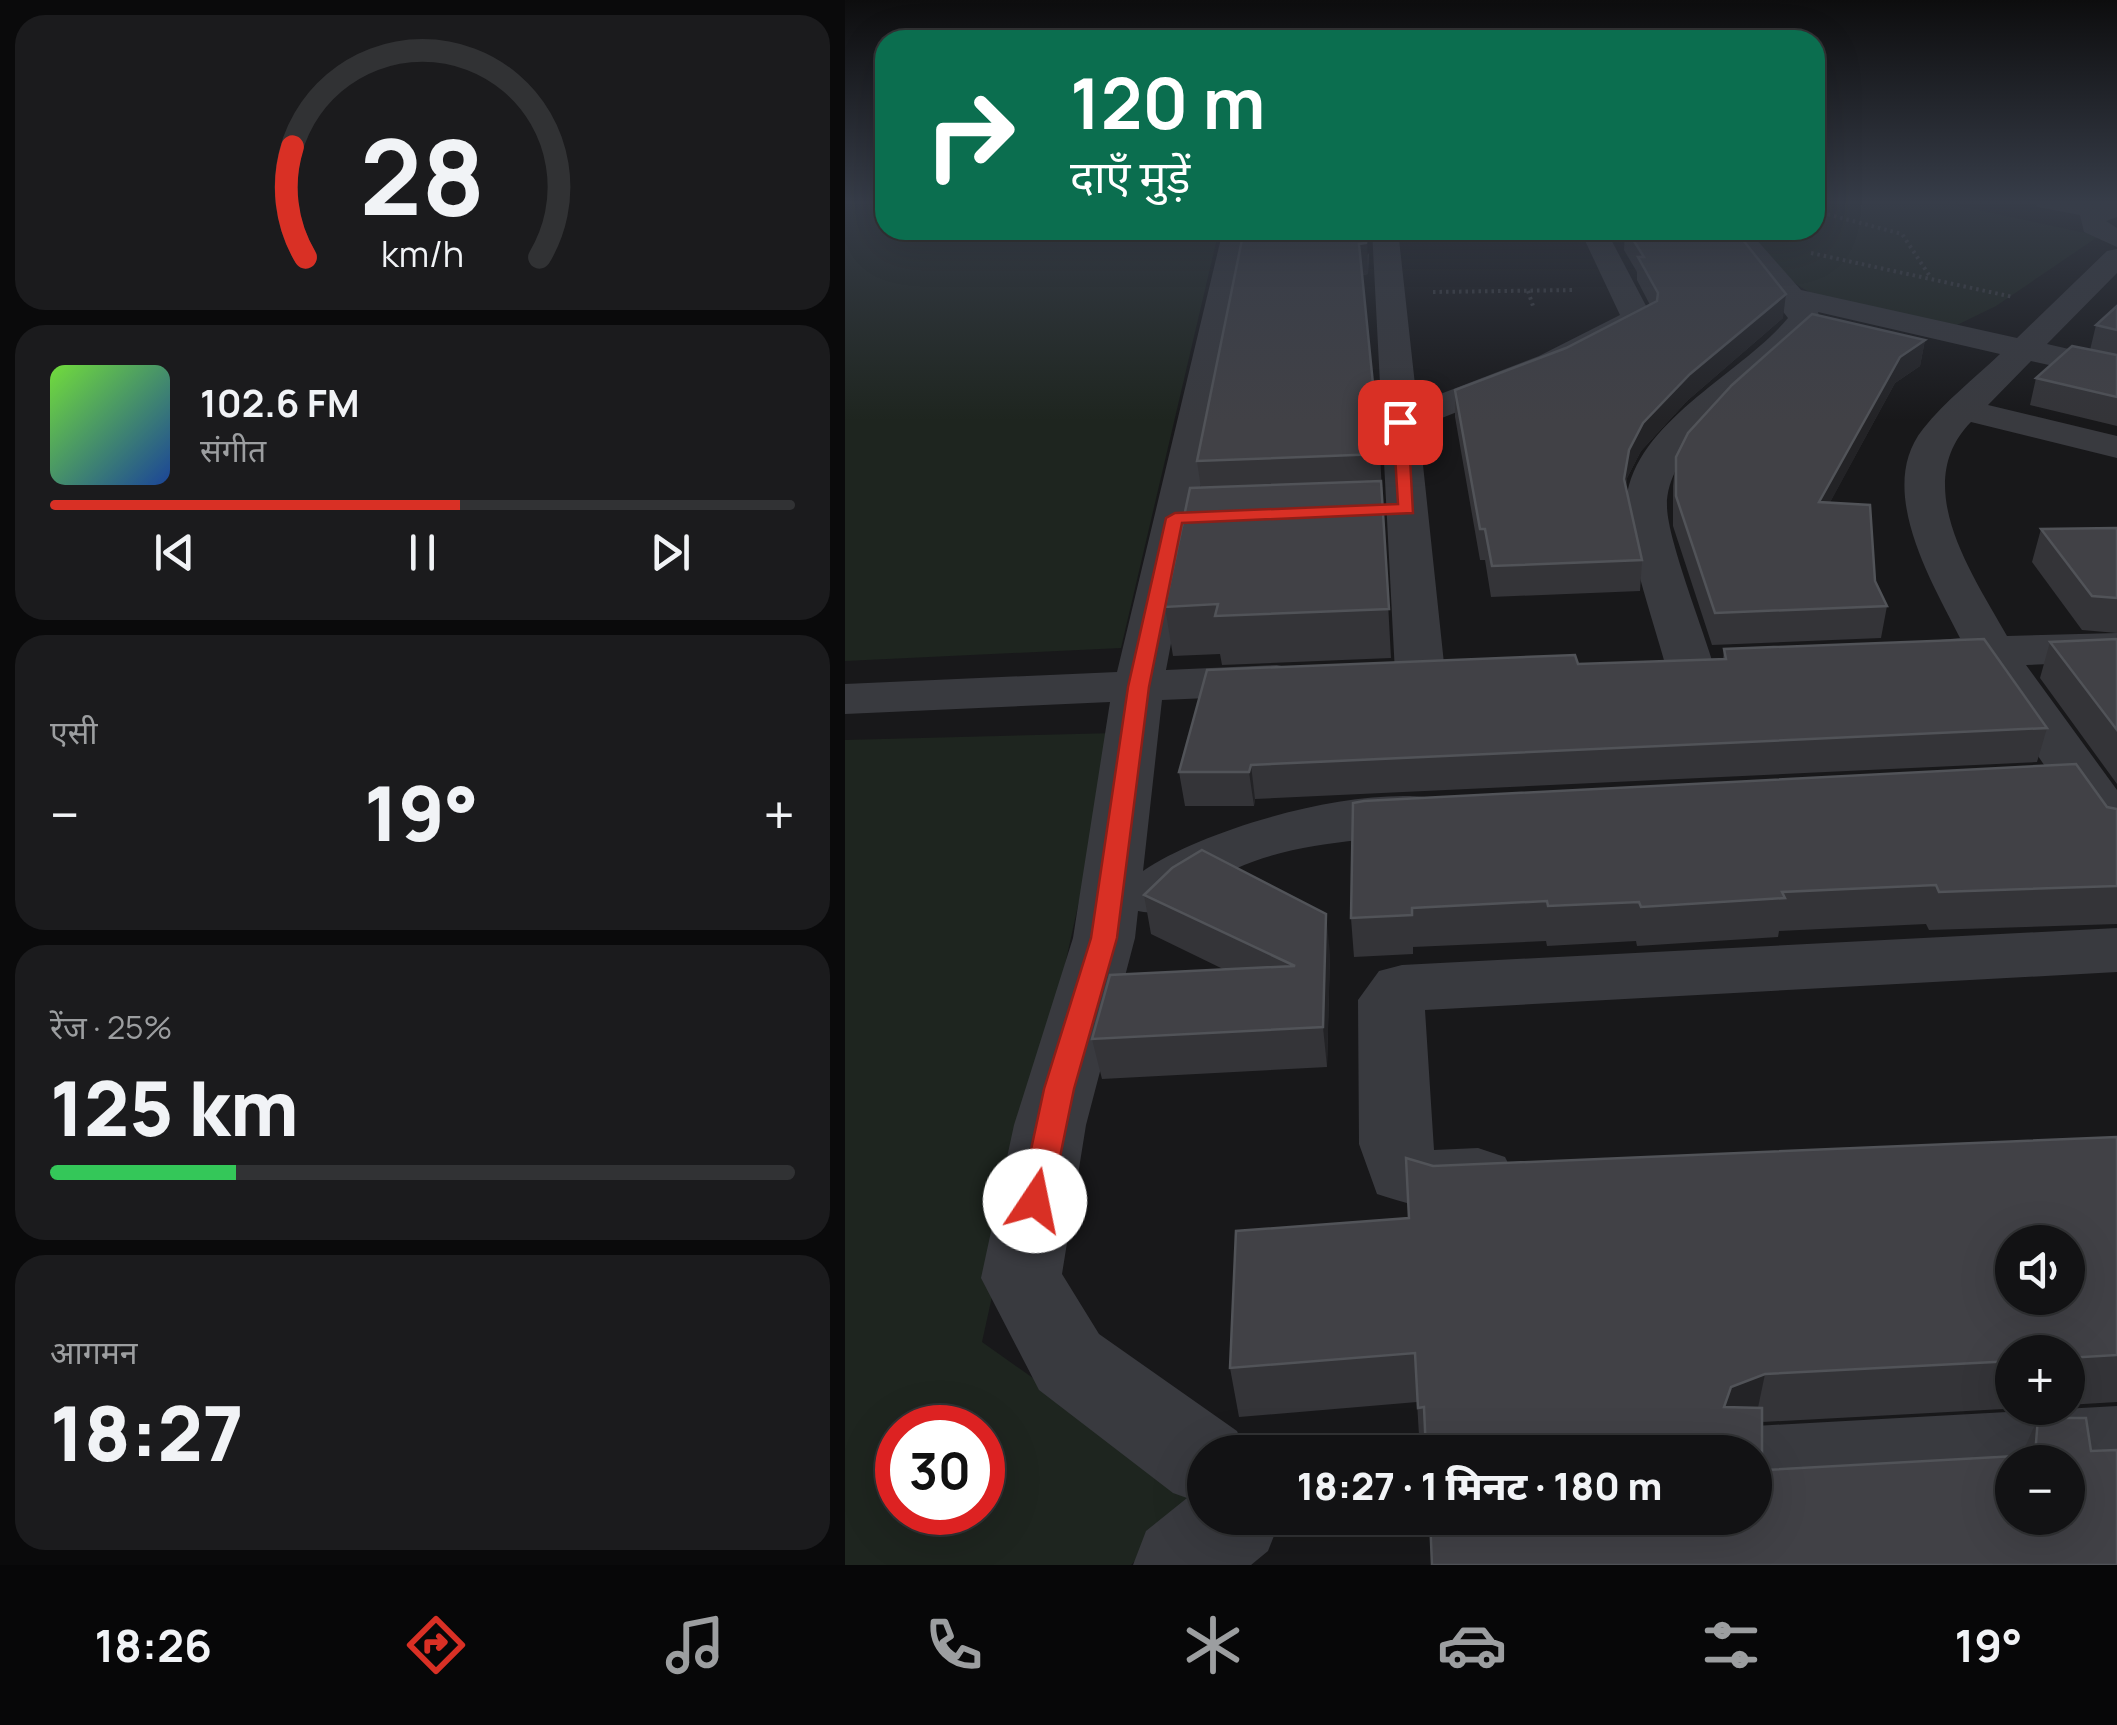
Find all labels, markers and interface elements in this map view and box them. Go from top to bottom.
text: 120 m [1070,54,1265,150]
icon: right [905,70,1035,200]
text: 28 [360,104,485,246]
text: दाएँ मुड़ें [1070,145,1190,207]
text: km/h [381,229,464,278]
text: 102.6 FM [200,376,359,428]
pin [1358,380,1443,465]
icon: arrive [1373,395,1428,450]
text: संगीत [200,428,266,472]
icon: previous [147,525,202,580]
icon: pause [395,525,450,580]
icon: next [643,525,698,580]
text: एसी [50,710,98,754]
text: 19° [364,761,479,864]
text: − [50,776,80,852]
text: + [763,776,795,852]
text: रेंज · 25% [50,1005,172,1049]
text: 125 km [50,1056,299,1159]
position arrow [983,1149,1087,1253]
map controls [1995,1225,2085,1535]
button: sound [1995,1225,2085,1315]
text: आगमन [50,1330,138,1374]
button: + [1995,1335,2085,1425]
text: 18:27 [50,1381,244,1484]
speed limit sign: 30 [875,1405,1005,1535]
button: − [1995,1445,2085,1535]
text: 18:27 · 1 मिनट · 180 m [1297,1459,1662,1511]
icon: directions [401,1610,471,1680]
icon: music [660,1610,730,1680]
icon: phone [919,1610,989,1680]
icon: climate [1178,1610,1248,1680]
icon: car [1437,1610,1507,1680]
icon: filters [1696,1610,1766,1680]
text: 18:26 [94,1614,212,1676]
text: 19° [1954,1614,2022,1676]

